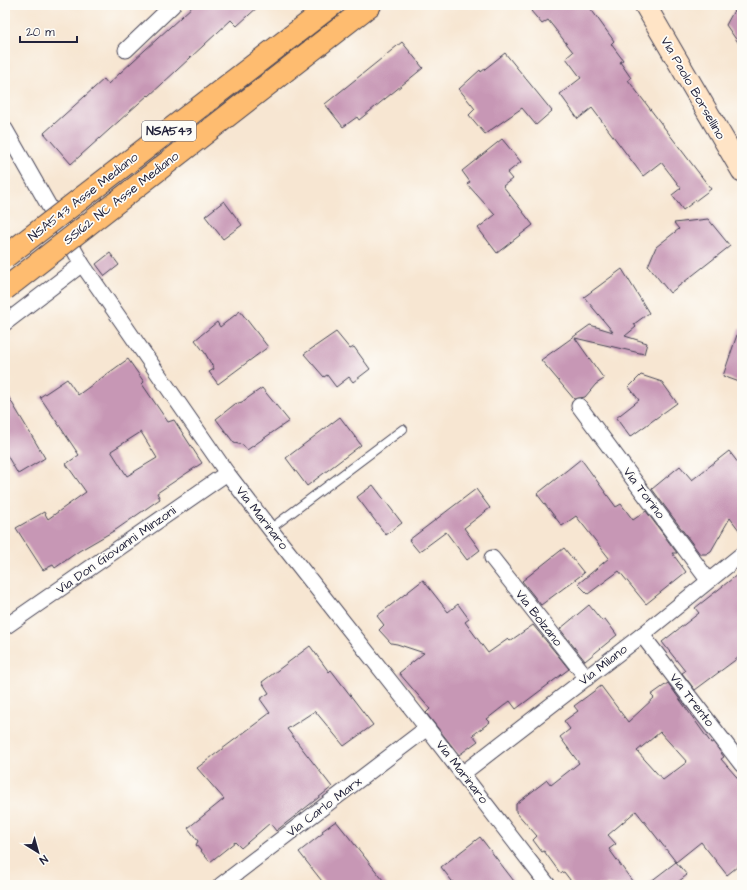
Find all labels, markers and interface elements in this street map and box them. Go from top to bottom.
scale bar [20,18,77,44]
text: 20 m [26,24,55,41]
street label: Via Paolo Borsellino [656,33,730,143]
road number: NSA543 [142,121,196,141]
street label: SS162 NC Asse Mediano [59,147,183,249]
street label: NSA543 Asse Mediano [24,148,142,246]
street label: Via Torino [619,463,670,523]
street label: Via Marinaro [231,482,293,554]
street label: Via Don Giovanni Minzoni [52,502,180,598]
street label: Via Bolzano [511,586,567,651]
street label: Via Milano [575,640,632,690]
street label: Via Trento [665,670,719,731]
street label: Via Marinaro [431,736,493,808]
street label: Via Carlo Marx [283,772,366,841]
north arrow [18,832,58,872]
text: N [36,852,51,868]

